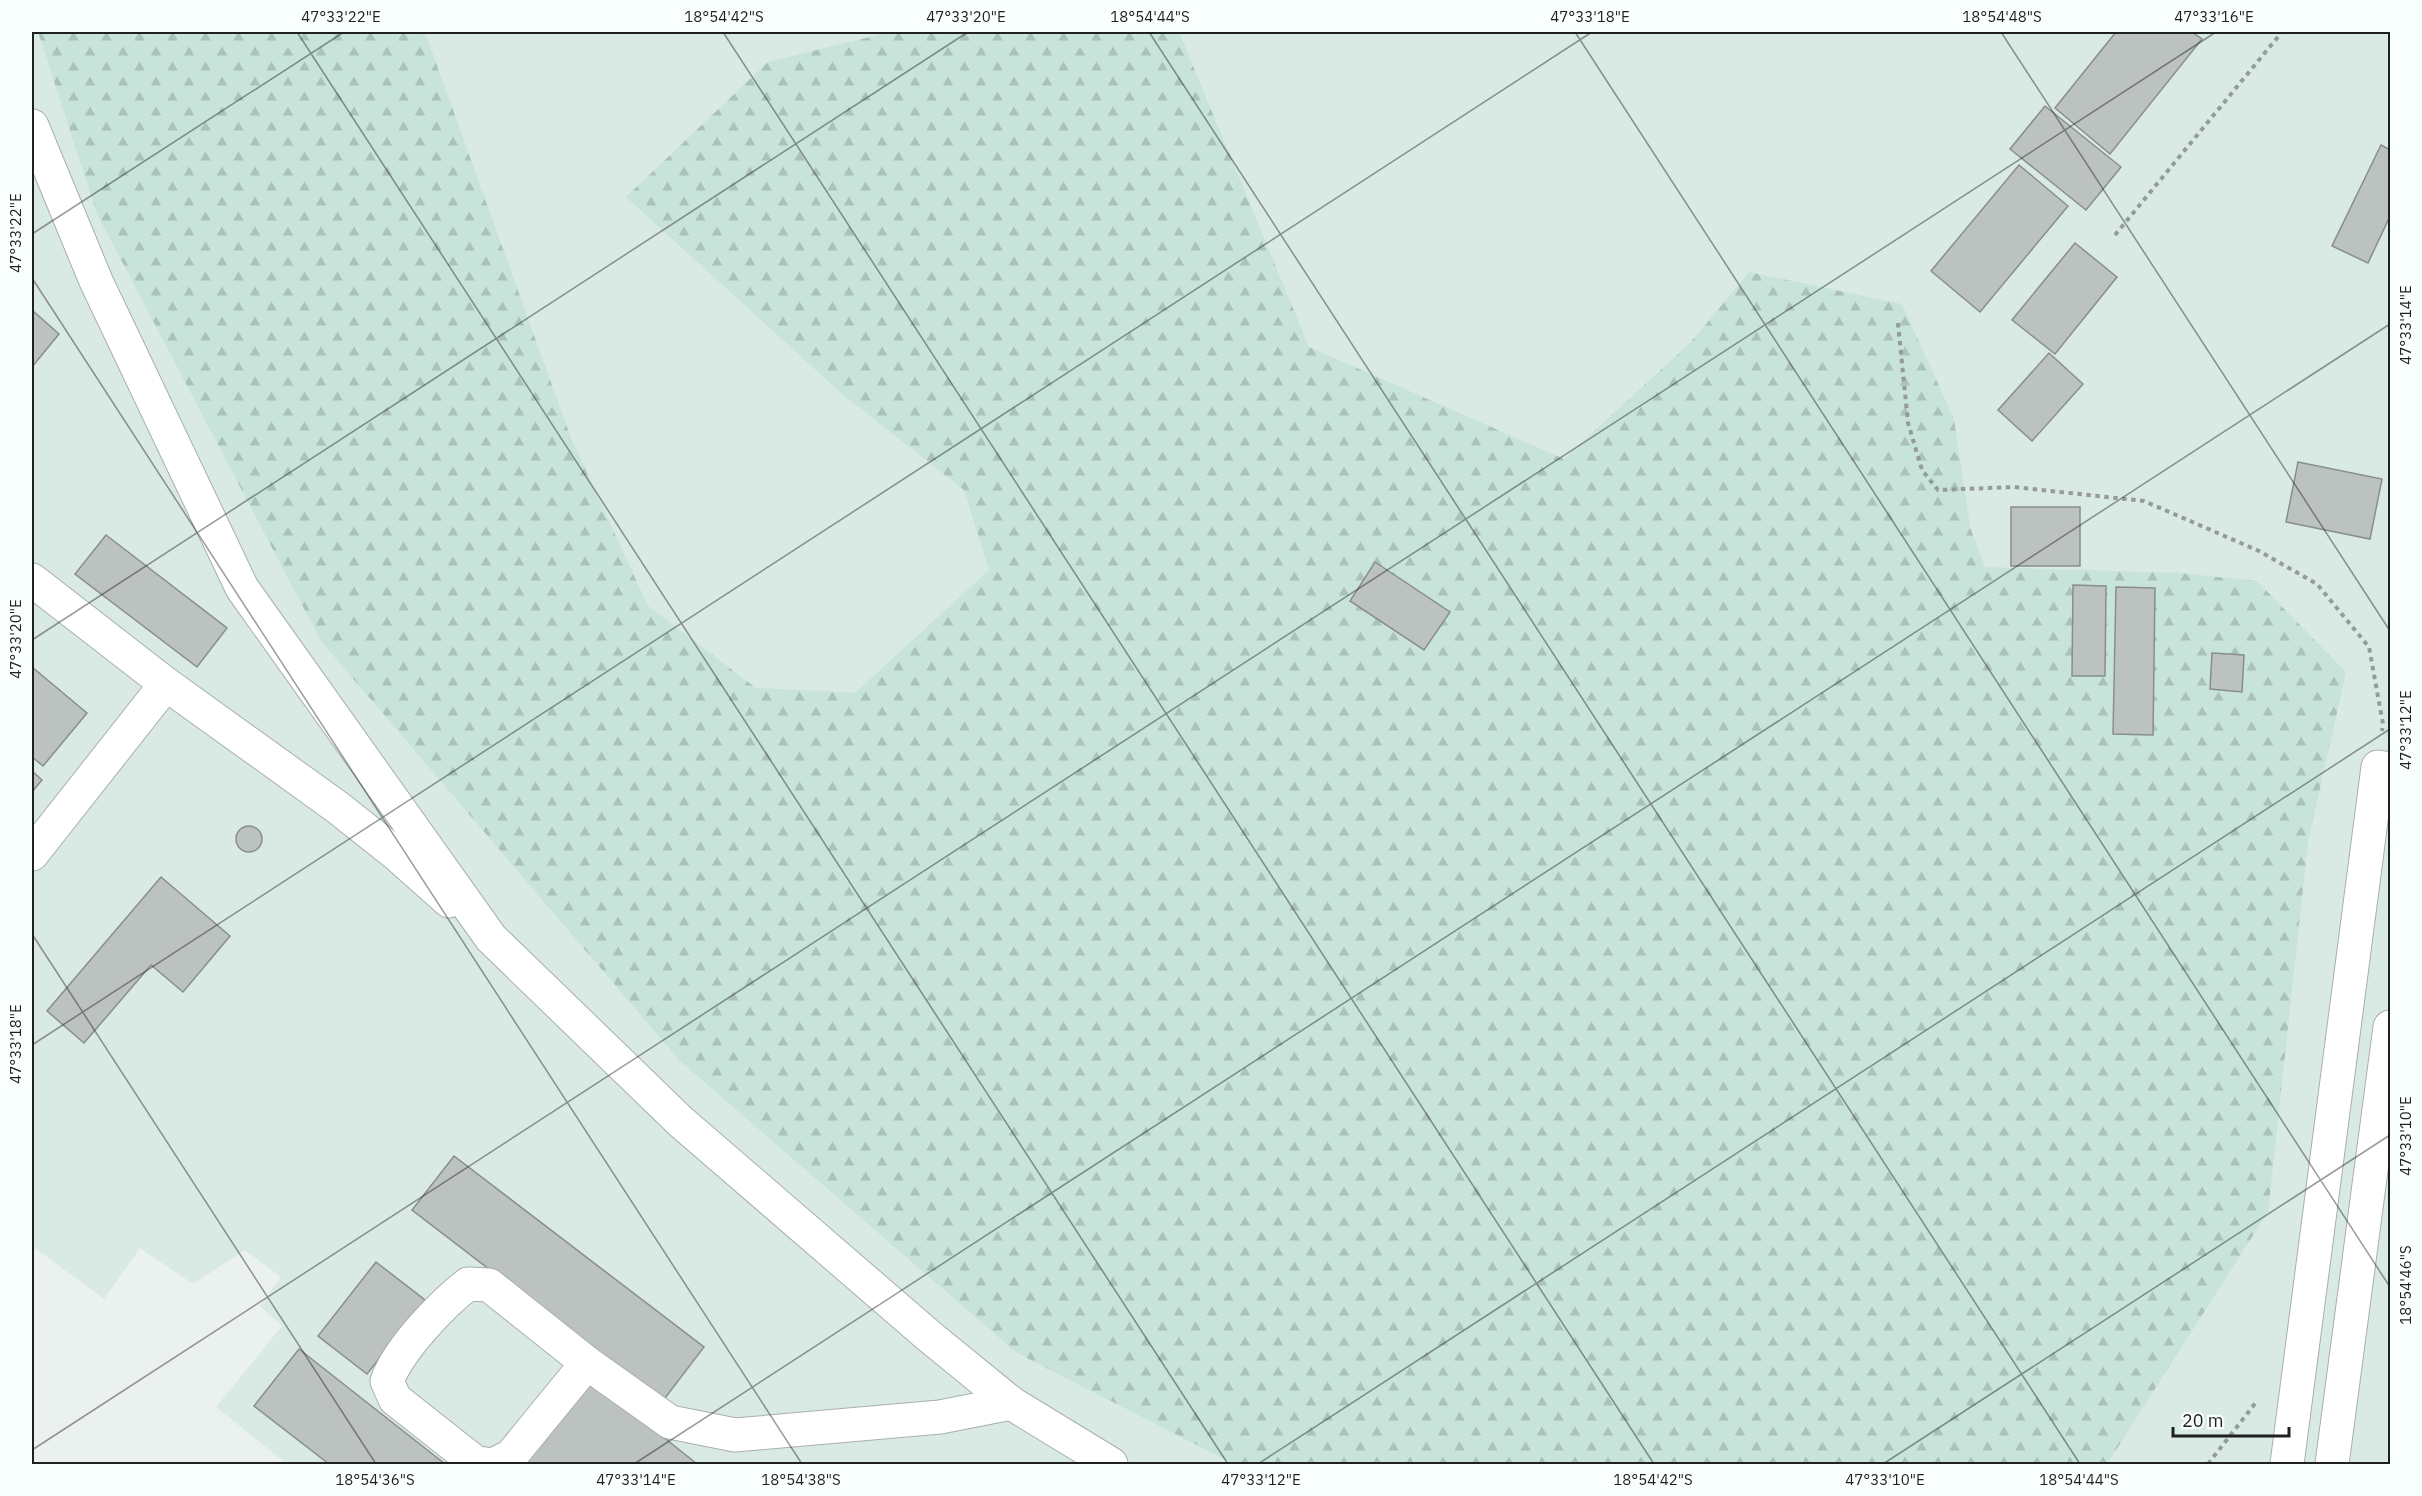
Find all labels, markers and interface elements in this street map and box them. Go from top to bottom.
text: 47°33'22"E [301,7,381,26]
text: 18°54'42"S [684,7,764,26]
text: 47°33'20"E [926,7,1006,26]
text: 18°54'44"S [1110,7,1190,26]
text: 47°33'18"E [1550,7,1630,26]
text: 18°54'48"S [1962,7,2042,26]
text: 47°33'16"E [2174,7,2254,26]
text: 47°33'22"E [6,193,25,273]
text: 47°33'14"E [2396,285,2415,365]
text: 47°33'20"E [6,599,25,679]
text: 47°33'12"E [2396,690,2415,770]
text: 47°33'18"E [6,1004,25,1084]
text: 47°33'10"E [2396,1096,2415,1176]
text: 18°54'46"S [2396,1245,2415,1325]
scale bar [2173,1400,2288,1438]
text: 20 m [2182,1409,2224,1432]
text: 18°54'36"S [335,1470,415,1489]
text: 47°33'14"E [596,1470,676,1489]
text: 18°54'38"S [761,1470,841,1489]
text: 47°33'12"E [1221,1470,1301,1489]
text: 18°54'42"S [1613,1470,1693,1489]
text: 47°33'10"E [1845,1470,1925,1489]
text: 18°54'44"S [2039,1470,2119,1489]

